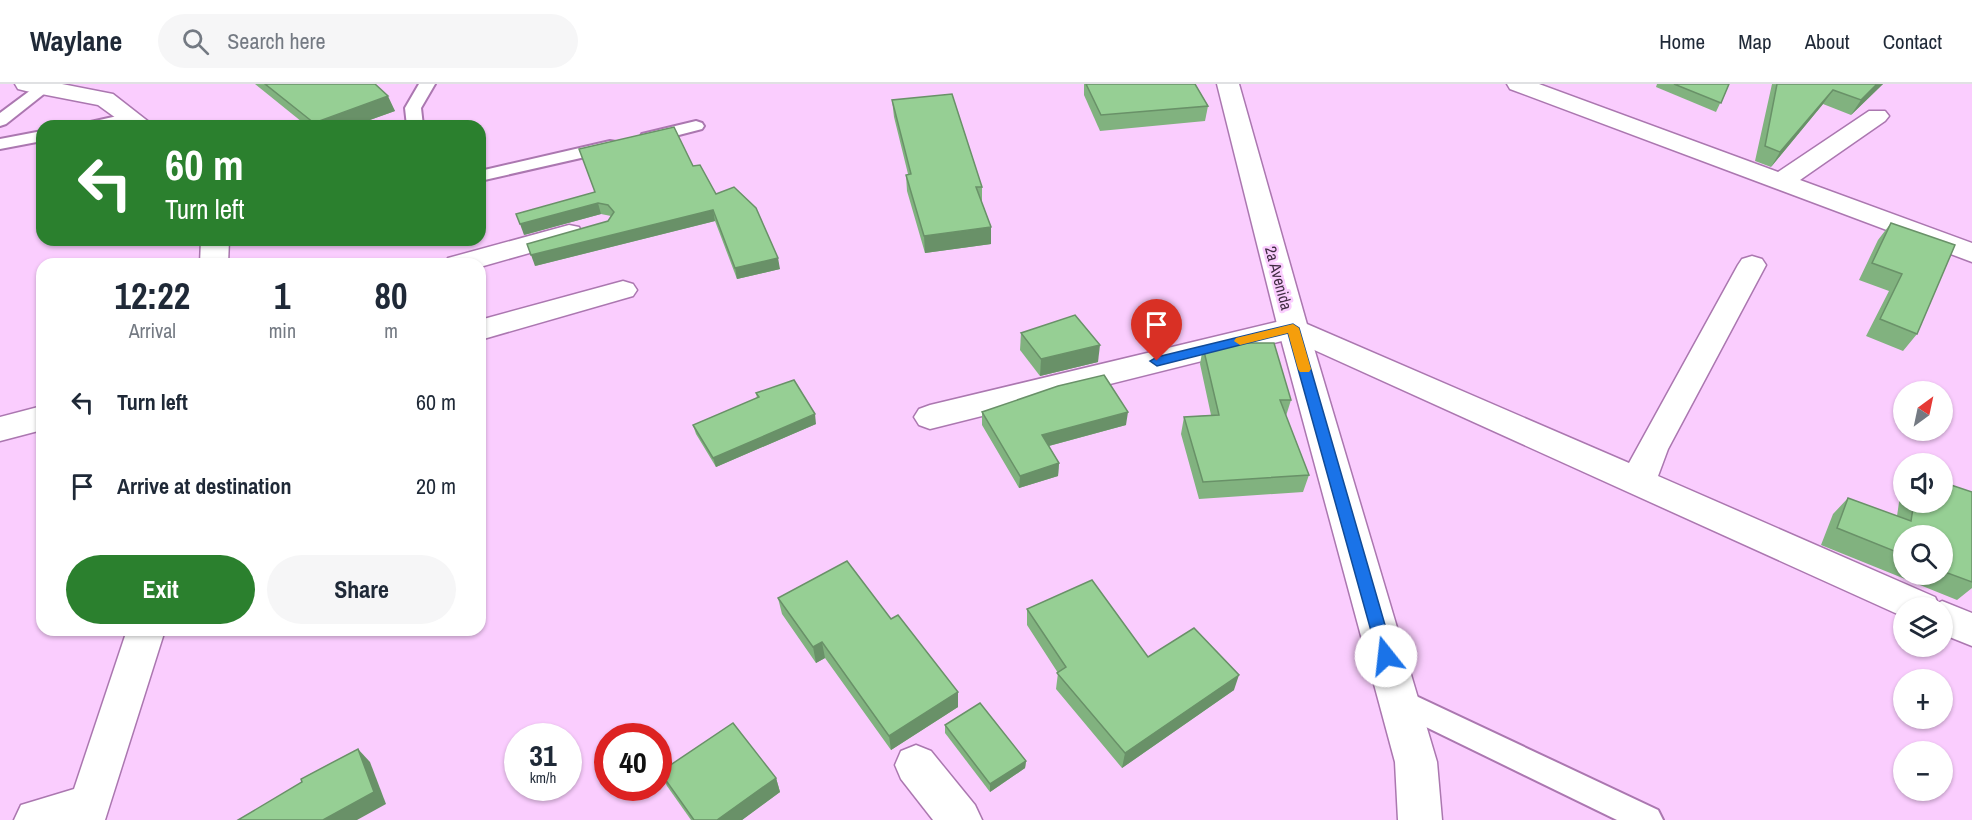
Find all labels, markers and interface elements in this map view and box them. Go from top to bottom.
search box [158,14,578,68]
text: Waylane [30,22,122,60]
icon: search [179,25,212,58]
text: Search here [227,26,326,56]
text: Home [1659,27,1705,56]
text: Map [1738,27,1772,56]
text: About [1805,27,1850,56]
text: Contact [1883,27,1942,56]
text: 60 m [165,137,244,193]
icon: left [66,144,144,222]
text: Turn left [165,191,244,227]
street label: 2a Avenida [1260,244,1298,313]
text: 12:22 [115,272,190,320]
text: 1 [274,272,291,320]
text: 80 [375,272,407,320]
pin [1131,299,1182,361]
icon: arrive [1140,308,1173,341]
text: Arrival [129,317,176,344]
text: min [269,317,296,344]
text: m [384,317,398,344]
north arrow [1893,381,1953,441]
map controls [1893,381,1953,801]
icon: left [66,386,99,419]
text: Turn left [117,387,188,417]
text: 60 m [416,387,456,417]
button: sound [1893,453,1953,513]
icon: arrive [66,470,99,503]
text: Arrive at destination [117,471,291,501]
text: 20 m [416,471,456,501]
button: search [1893,525,1953,585]
button: Exit [66,555,255,624]
button: Share [267,555,456,624]
button: layers [1893,597,1953,657]
position arrow [1354,624,1418,688]
button: + [1893,669,1953,729]
speed limit sign: 40 [594,723,672,801]
text: 31 [529,735,557,775]
button: − [1893,741,1953,801]
text: km/h [530,767,556,788]

